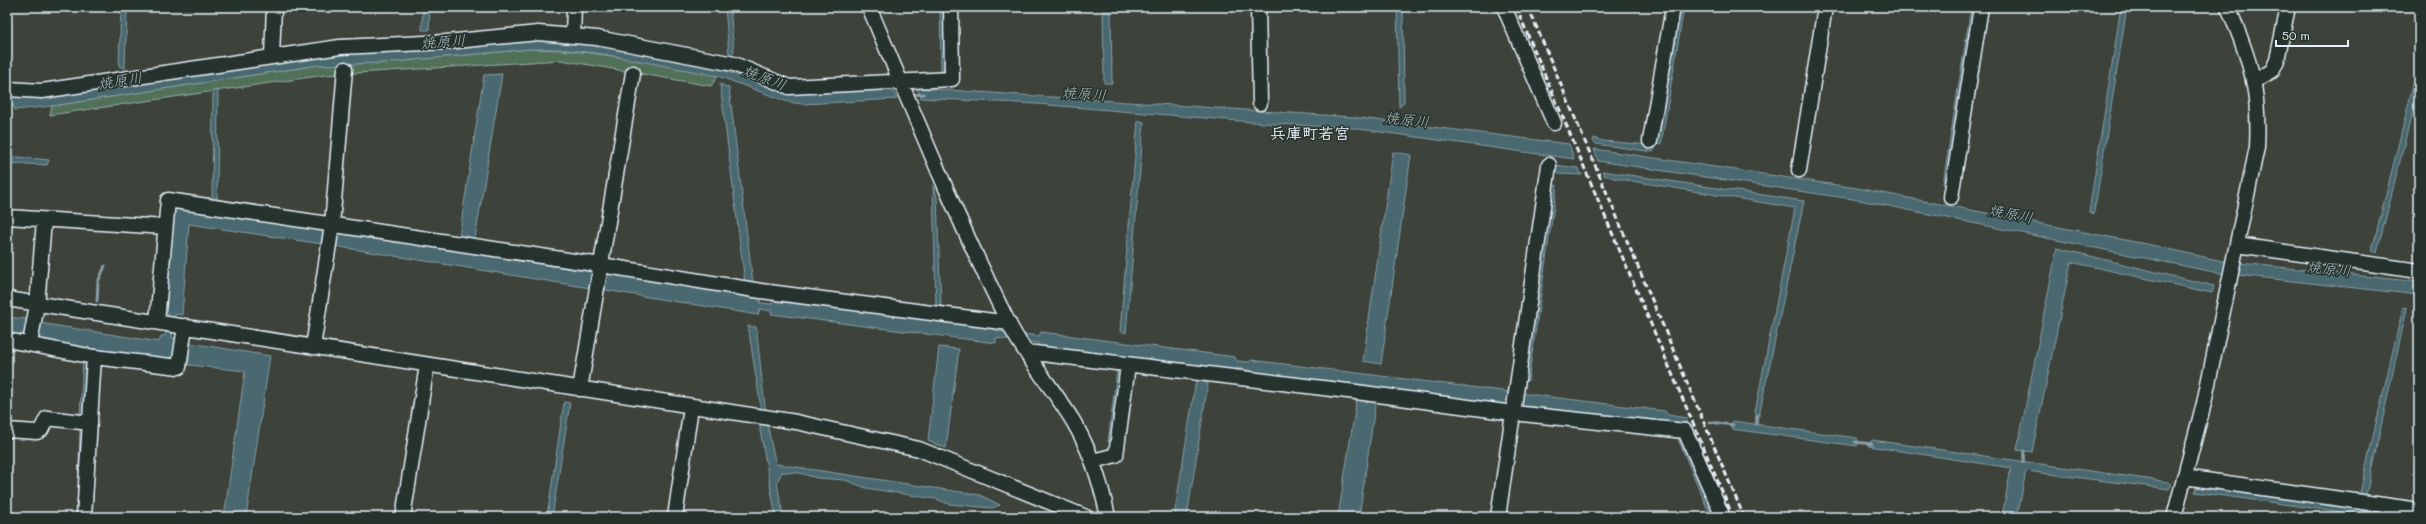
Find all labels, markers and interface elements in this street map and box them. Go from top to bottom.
scale bar [2276,22,2348,48]
text: 50 m [2282,27,2310,43]
water label: 焼原川 [420,29,466,53]
water label: 焼原川 [740,60,790,94]
water label: 焼原川 [96,67,144,93]
water label: 焼原川 [1061,81,1107,105]
water label: 焼原川 [1384,107,1430,131]
district label: 兵庫町若宮 [1270,122,1350,143]
water label: 焼原川 [1987,199,2035,227]
water label: 焼原川 [2306,256,2352,280]

